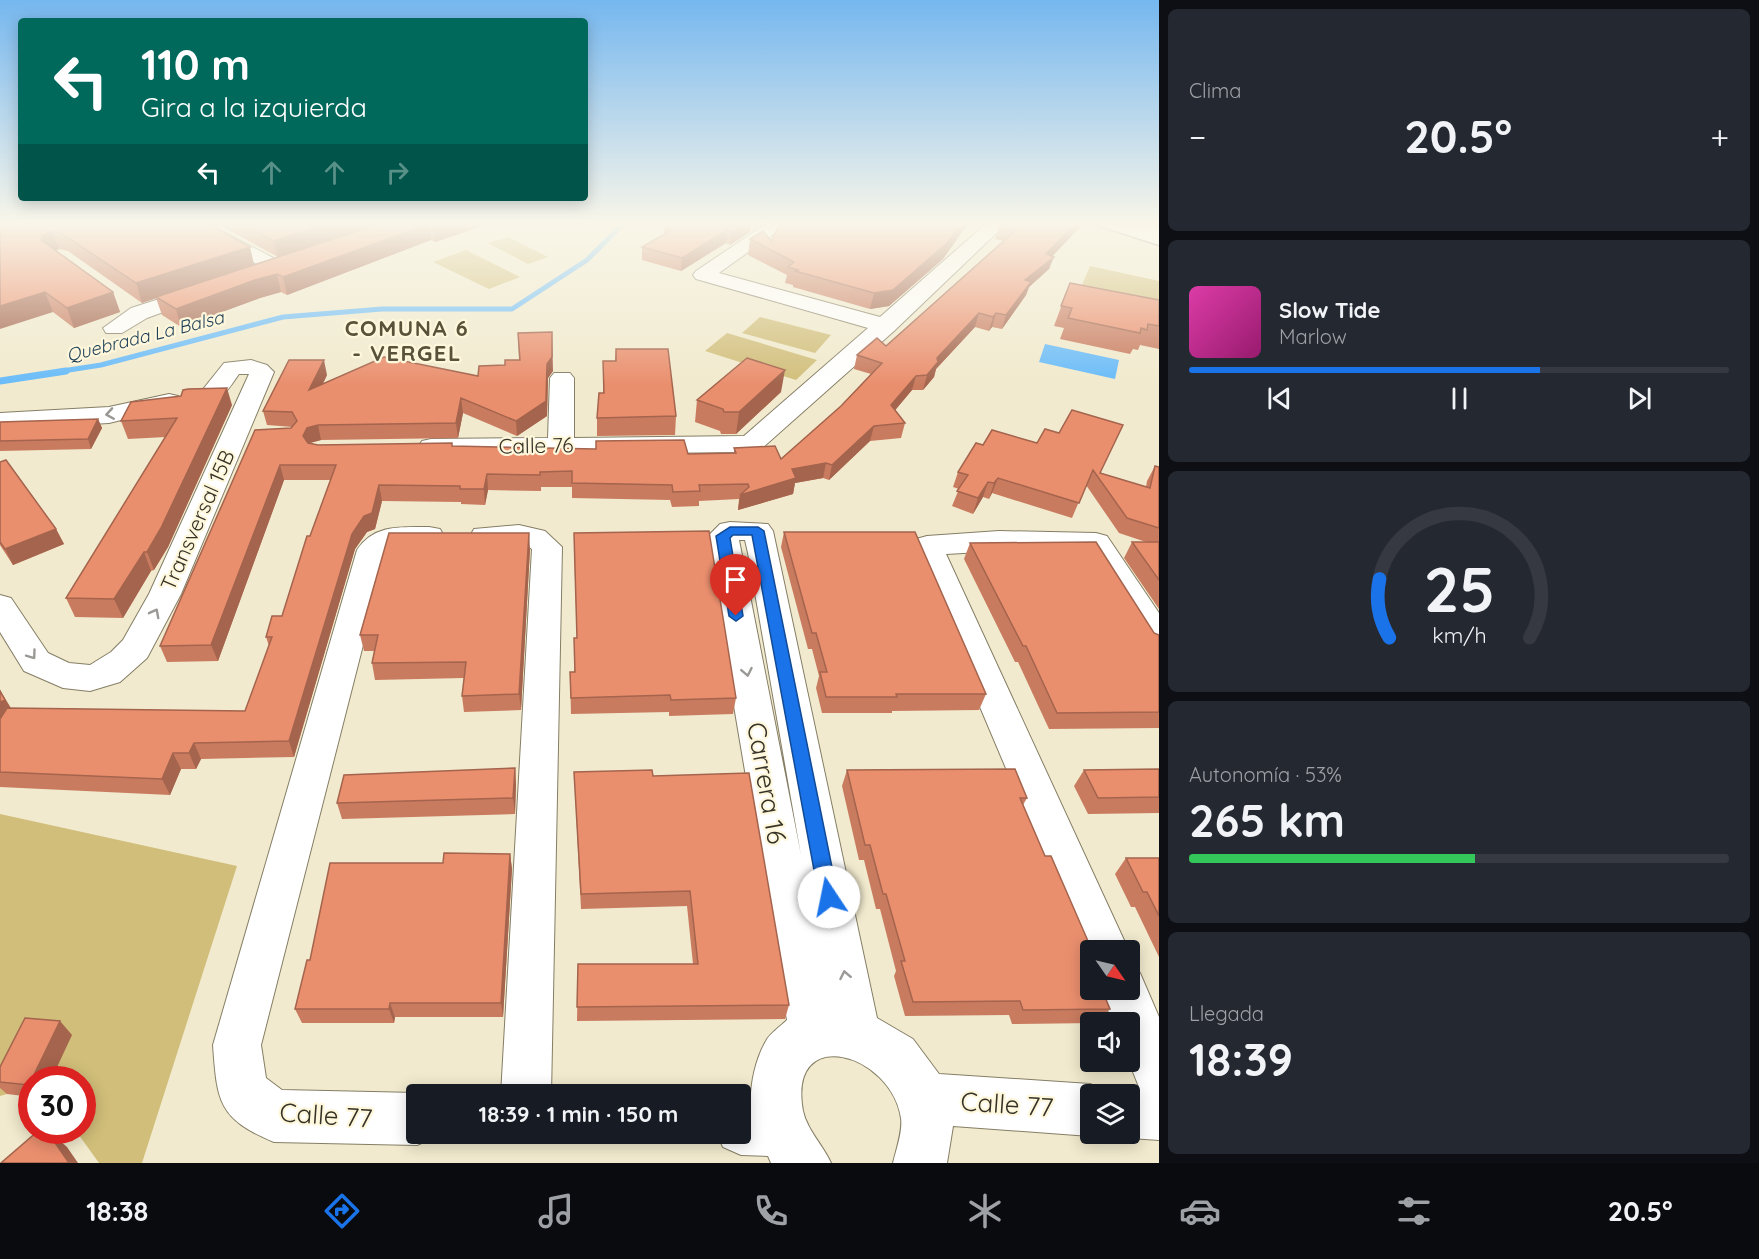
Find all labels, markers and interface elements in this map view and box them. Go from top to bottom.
text: 110 m [141,38,250,91]
icon: left [42,42,120,120]
text: Clima [1189,78,1241,103]
text: Gira a la izquierda [141,90,367,124]
text: 20.5° [1404,108,1512,164]
text: − [1189,116,1206,157]
text: + [1710,116,1729,157]
icon: left [192,156,225,189]
icon: ahead [255,156,288,189]
icon: ahead [318,156,351,189]
icon: right [381,156,414,189]
text: Slow Tide [1279,296,1380,324]
water label: Quebrada La Balsa [64,305,227,367]
district label: COMUNA 6 - VERGEL [345,314,469,367]
text: Marlow [1279,324,1347,349]
icon: previous [1263,382,1296,415]
icon: pause [1443,382,1476,415]
icon: next [1623,382,1656,415]
one-way arrow [105,408,114,420]
street label: Calle 76 [498,431,574,459]
street label: Transversal 15B [154,446,240,594]
text: 25 [1423,551,1495,629]
pin [710,554,761,616]
icon: arrive [719,563,752,596]
one-way arrow [148,609,159,619]
text: km/h [1432,623,1486,649]
one-way arrow [25,648,36,659]
one-way arrow [740,667,753,677]
street label: Carrera 16 [740,720,794,846]
text: Autonomía · 53% [1189,762,1342,787]
text: 265 km [1189,792,1345,848]
position arrow [797,865,861,929]
north arrow [1080,940,1140,1000]
map controls [1080,940,1140,1144]
one-way arrow [839,970,852,980]
text: Llegada [1189,1001,1264,1026]
button: sound [1080,1012,1140,1072]
text: 18:39 [1189,1031,1293,1087]
speed limit sign: 30 [18,1066,96,1144]
street label: Calle 77 [960,1084,1054,1124]
button: layers [1080,1084,1140,1144]
street label: Calle 77 [279,1095,373,1135]
text: 18:39 · 1 min · 150 m [479,1100,678,1128]
icon: directions [321,1190,363,1232]
icon: music [535,1190,577,1232]
icon: phone [750,1190,792,1232]
icon: climate [964,1190,1006,1232]
icon: car [1179,1190,1221,1232]
icon: filters [1393,1190,1435,1232]
text: 18:38 [86,1194,148,1228]
text: 20.5° [1608,1194,1673,1228]

